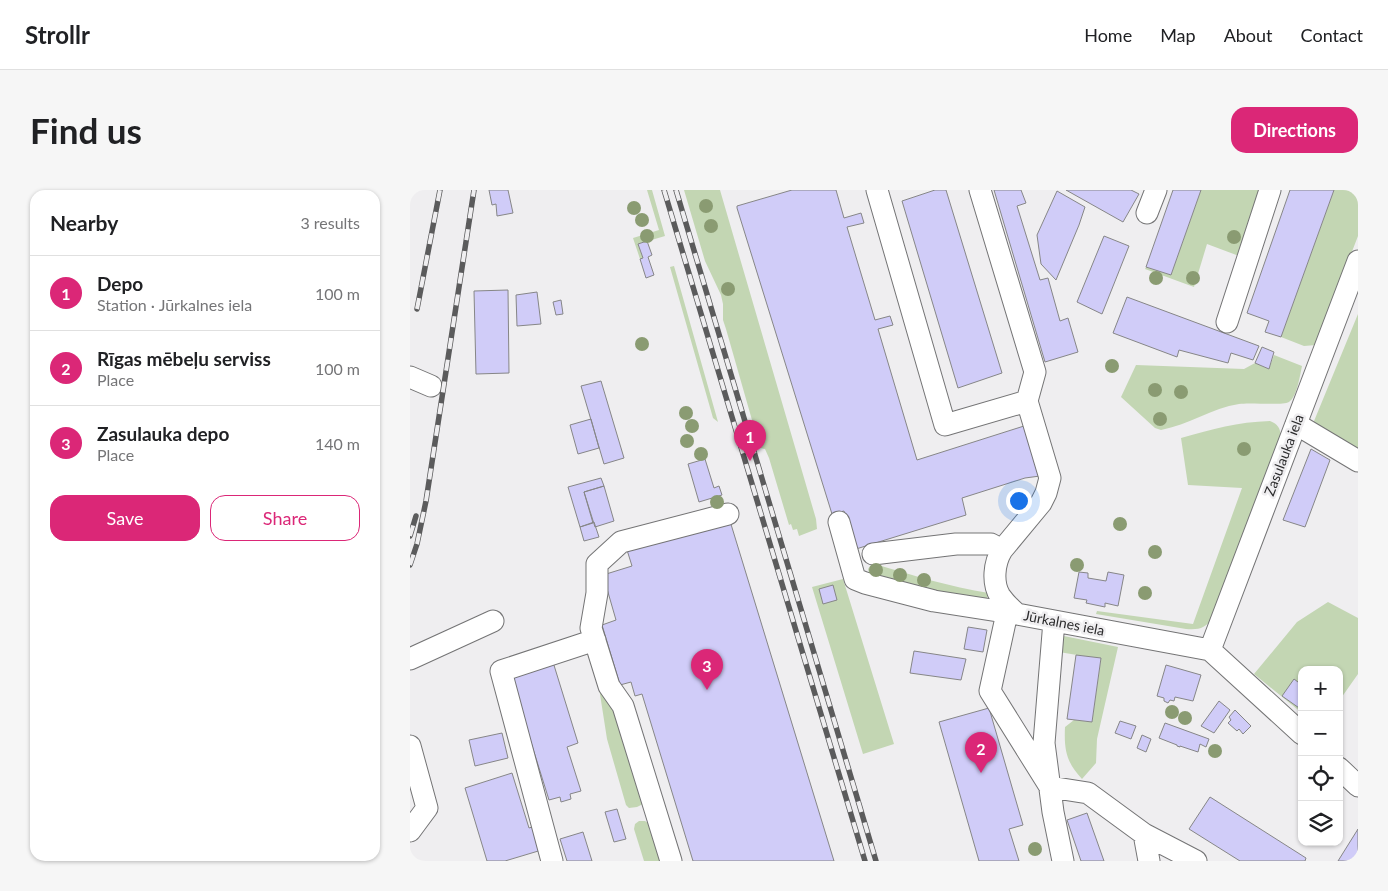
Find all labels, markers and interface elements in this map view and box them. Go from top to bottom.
text: Strollr [25,20,90,49]
text: Home [1084,24,1132,46]
text: Map [1160,24,1196,46]
text: About [1224,24,1273,46]
text: Contact [1301,24,1363,46]
button: Directions [1231,107,1358,153]
text: Find us [30,109,142,151]
text: Nearby [50,210,118,235]
text: 3 results [300,213,360,232]
text: Depo [97,272,143,295]
text: 1 [61,284,71,303]
text: 100 m [315,284,360,303]
text: Station · Jūrkalnes iela [97,295,252,314]
text: Rīgas mēbeļu serviss [97,347,271,370]
text: 2 [61,359,71,378]
text: 100 m [315,359,360,378]
text: Place [97,370,134,389]
street label: Zasulauka iela [1260,412,1307,498]
pin: 1 [734,420,766,461]
text: Zasulauka depo [97,422,229,445]
text: 3 [61,434,71,453]
text: 140 m [315,434,360,453]
text: Place [97,445,134,464]
your location [1006,488,1032,514]
button: Save [50,495,200,541]
button: Share [210,495,360,541]
street label: Jūrkalnes iela [1022,606,1106,639]
pin: 3 [691,649,723,690]
map controls [1298,666,1343,846]
button: + [1298,666,1343,711]
button: − [1298,711,1343,756]
pin: 2 [965,732,997,773]
button: locate [1298,756,1343,801]
button: layers [1298,801,1343,846]

